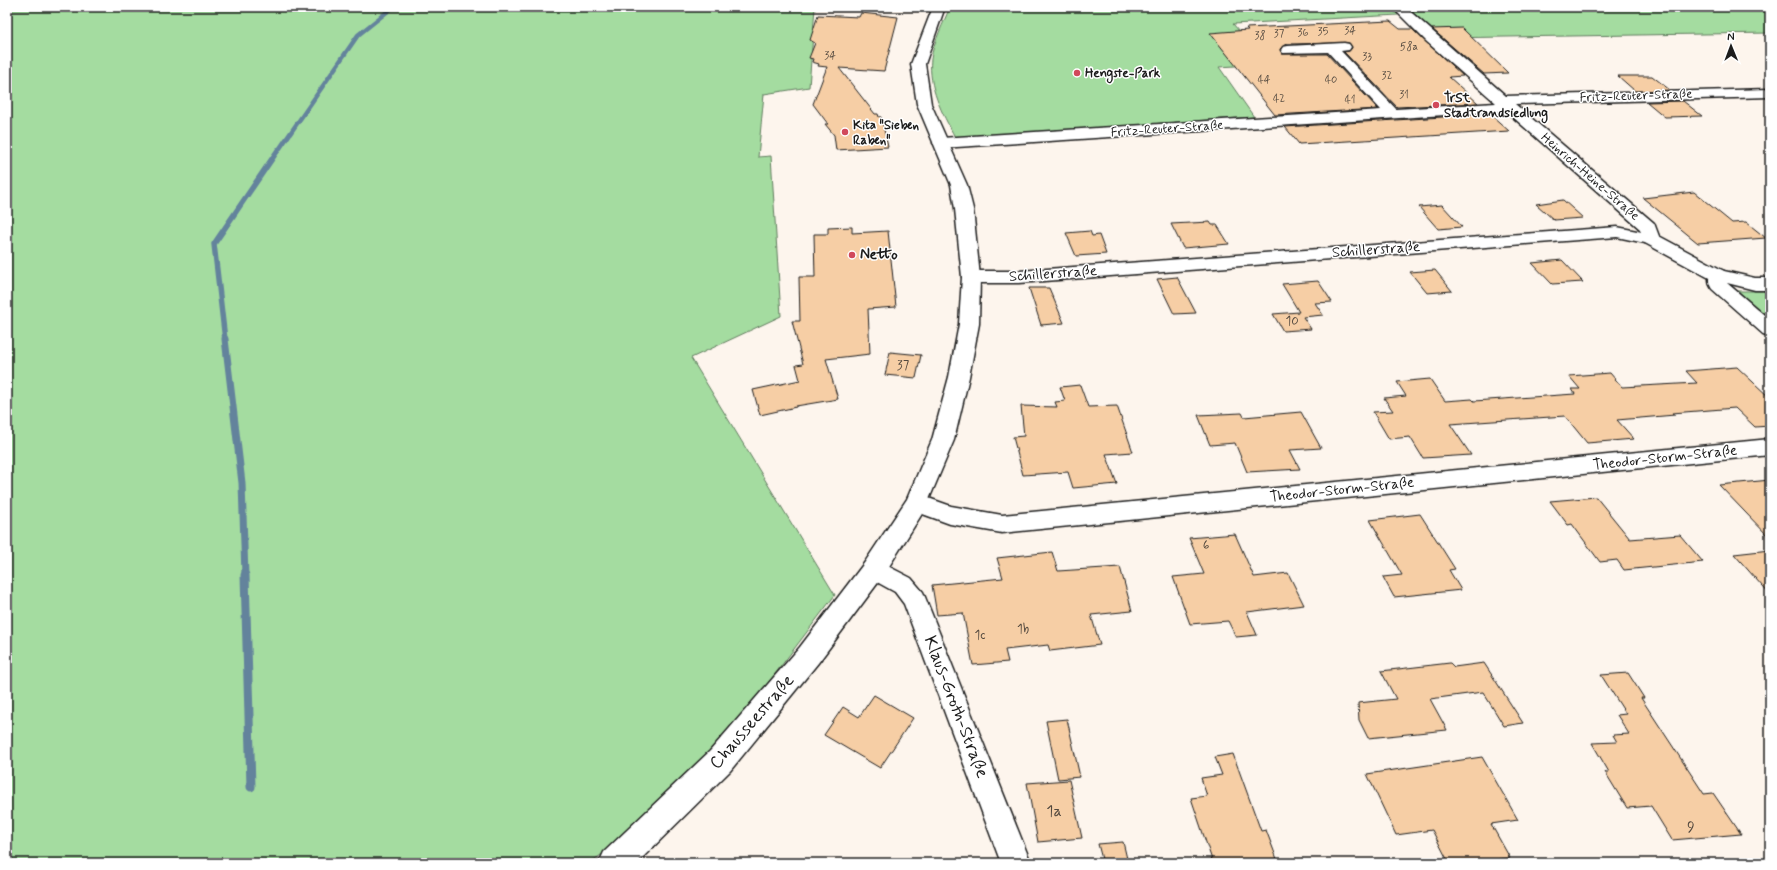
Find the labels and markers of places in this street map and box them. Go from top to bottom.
place label: Hengste-Park [1085,65,1161,84]
marker: Hengste-Park [1072,68,1082,78]
place label: TrSt Stadtrandsiedlung [1444,90,1548,124]
marker: TrSt Stadtrandsiedlung [1431,100,1441,110]
place label: Kita "Sieben Raben" [853,117,919,149]
marker: Kita "Sieben Raben" [840,127,850,137]
place label: Netto [860,245,898,265]
marker: Netto [847,250,857,260]

